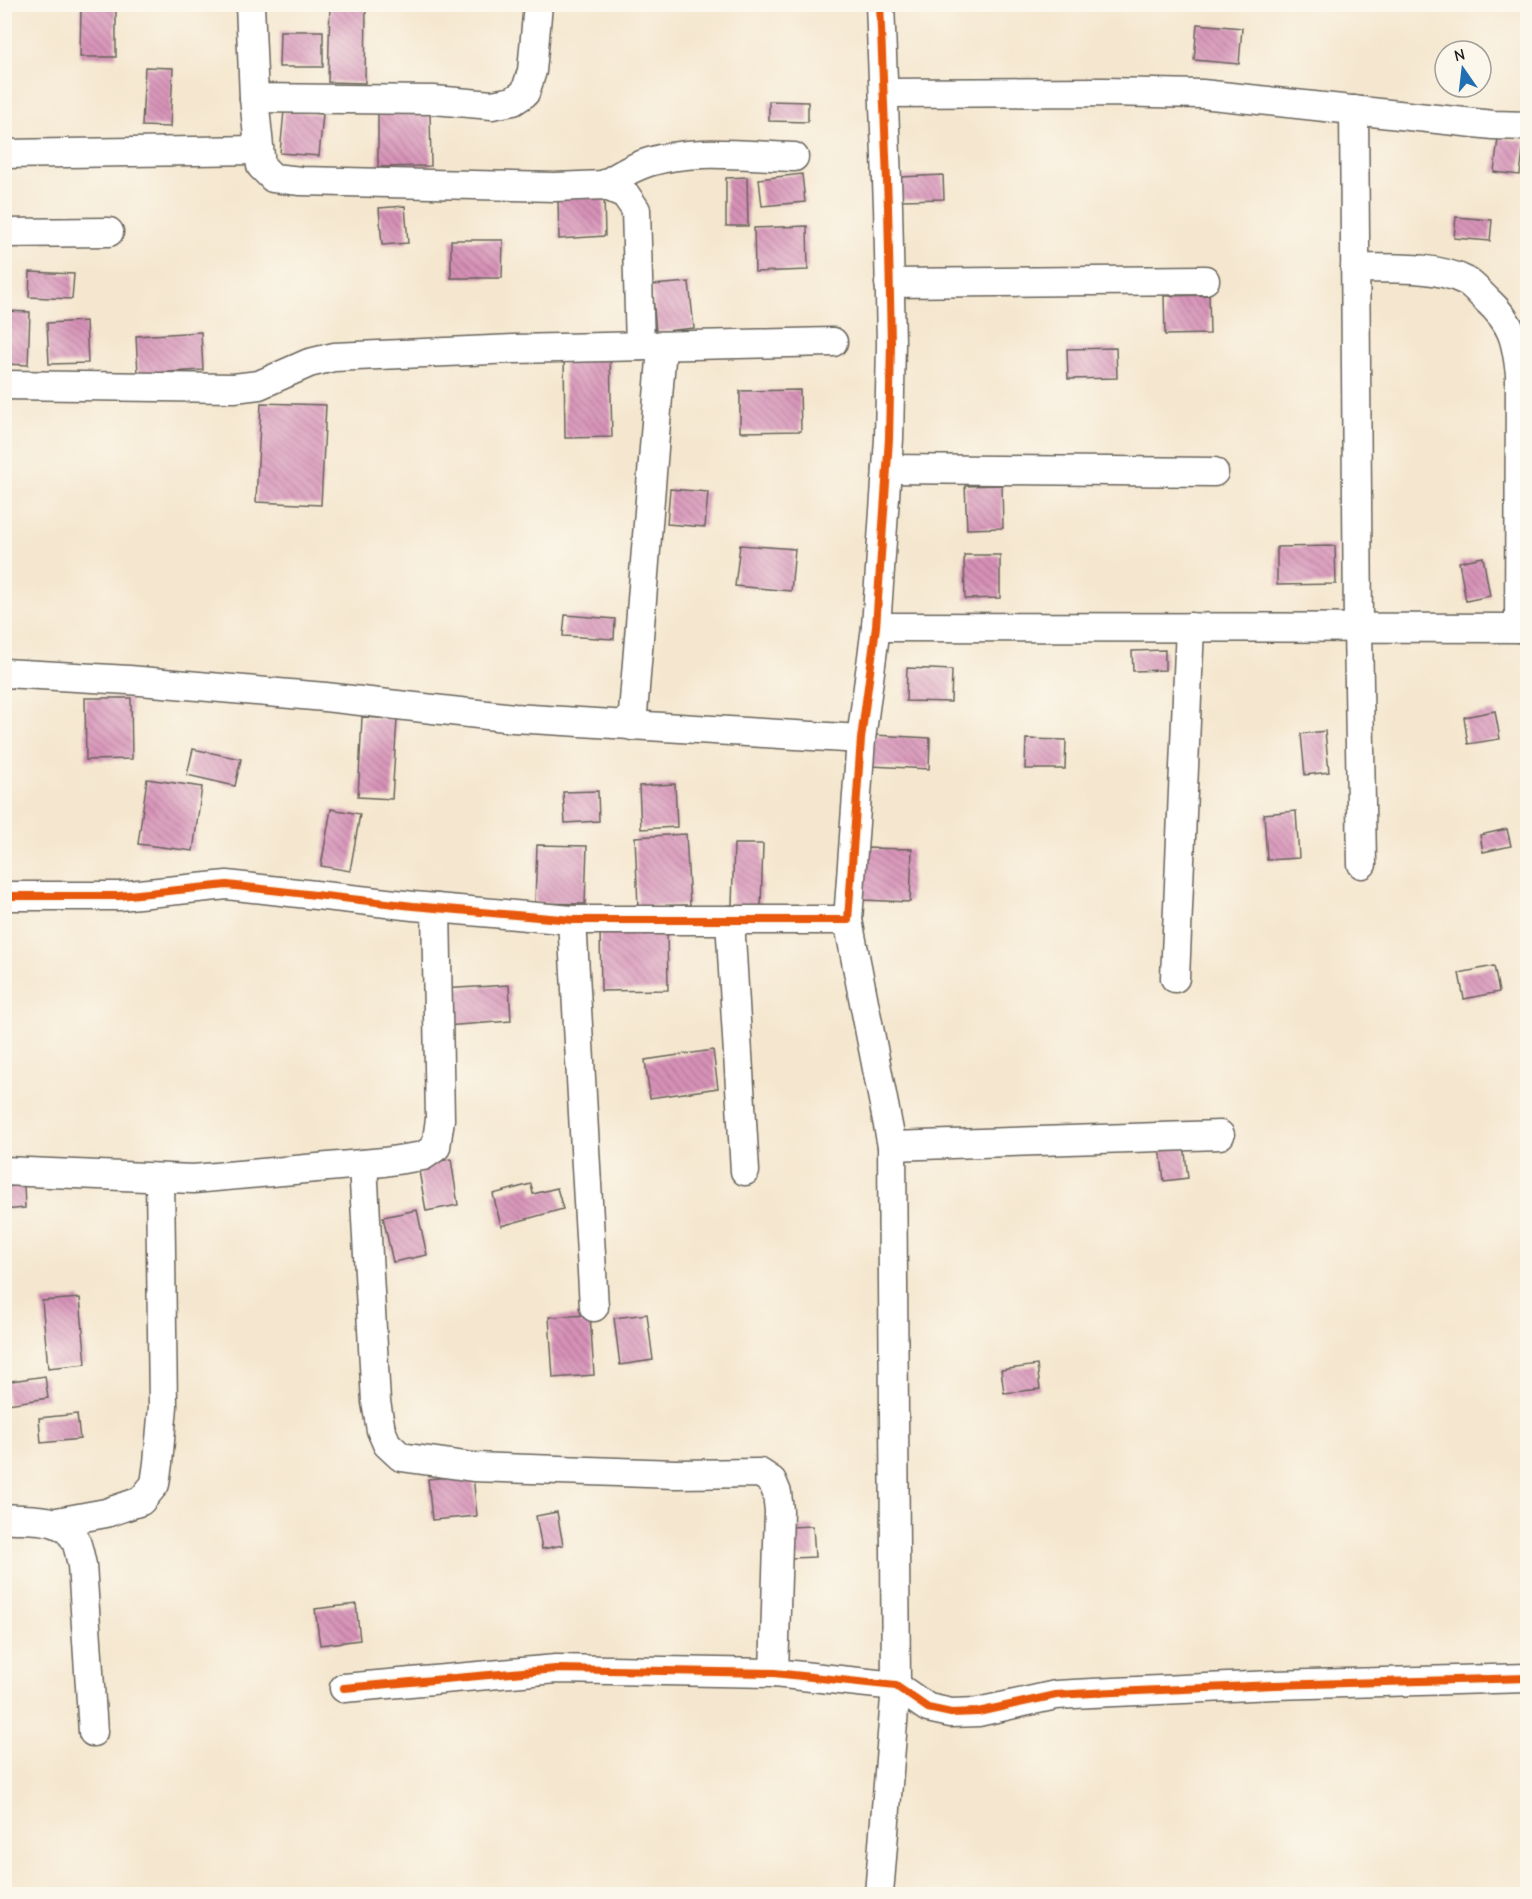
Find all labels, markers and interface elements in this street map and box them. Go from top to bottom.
north arrow [1433,39,1493,99]
text: N [1452,45,1467,65]

